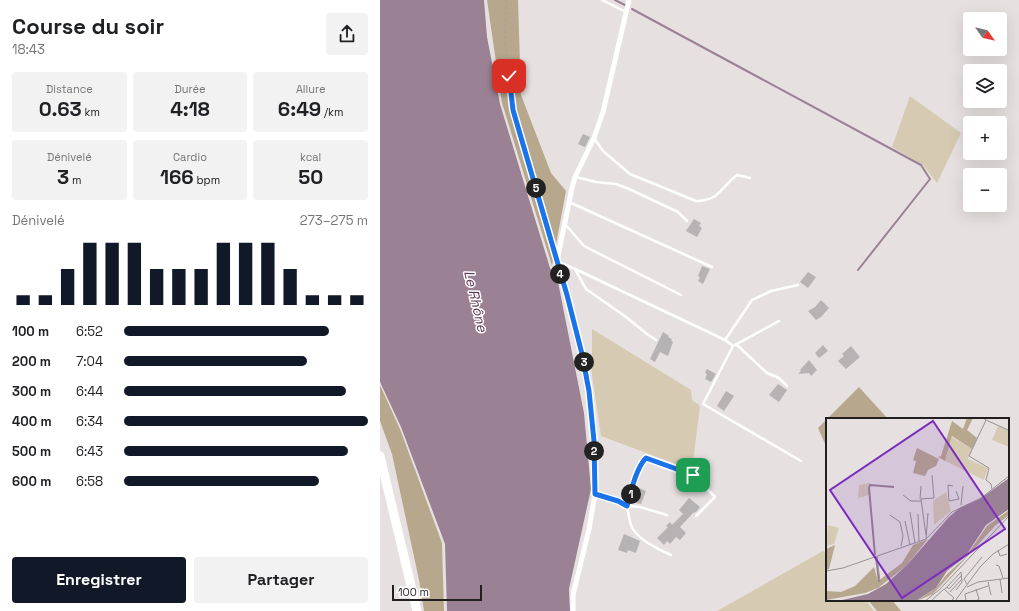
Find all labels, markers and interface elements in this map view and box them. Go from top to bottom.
text: Course du soir [12,12,164,40]
north arrow [963,12,1007,56]
map controls [963,12,1007,212]
button: share [326,13,368,55]
text: 18:43 [12,41,45,58]
pin [492,59,526,93]
button: layers [963,64,1007,108]
icon: check [498,65,520,87]
text: Distance [46,82,93,96]
text: Durée [174,82,205,96]
text: Allure [296,82,325,96]
text: 0.63 [39,96,82,122]
text: 4:18 [170,96,210,122]
text: 6:49 [278,96,321,122]
text: km [82,105,100,119]
text: /km [321,105,344,119]
button: + [963,116,1007,160]
text: Dénivelé [47,150,92,164]
text: Cardio [173,150,207,164]
text: kcal [300,150,321,164]
text: 3 [57,164,69,190]
text: 166 [160,164,194,190]
text: 50 [298,164,323,190]
button: − [963,168,1007,212]
text: m [69,173,82,187]
text: bpm [194,173,220,187]
pin: 5 [526,178,546,198]
text: 5 [533,181,539,195]
text: Dénivelé [12,212,65,229]
text: 273–275 m [300,212,368,229]
pin: 4 [550,264,570,284]
text: 4 [557,267,564,281]
water label: Le Rhône [460,269,492,334]
text: 100 m [12,323,49,340]
text: 6:52 [76,323,103,340]
pin: 3 [574,352,594,372]
text: 200 m [12,353,51,370]
text: 7:04 [76,353,103,370]
text: 3 [581,355,587,369]
text: 300 m [12,383,51,400]
text: 6:44 [76,383,104,400]
text: 400 m [12,413,52,430]
text: 6:34 [76,413,103,430]
inset map [826,418,1009,601]
pin: 2 [584,441,604,461]
text: 500 m [12,443,51,460]
text: 6:43 [76,443,103,460]
text: 2 [591,444,597,458]
pin [676,458,710,492]
icon: arrive [682,464,704,486]
text: 600 m [12,473,51,490]
text: 6:58 [76,473,103,490]
pin: 1 [621,484,641,504]
text: 1 [629,487,633,501]
button: Enregistrer [12,557,186,603]
button: Partager [194,557,368,603]
scale bar [392,583,482,602]
text: 100 m [398,585,429,599]

